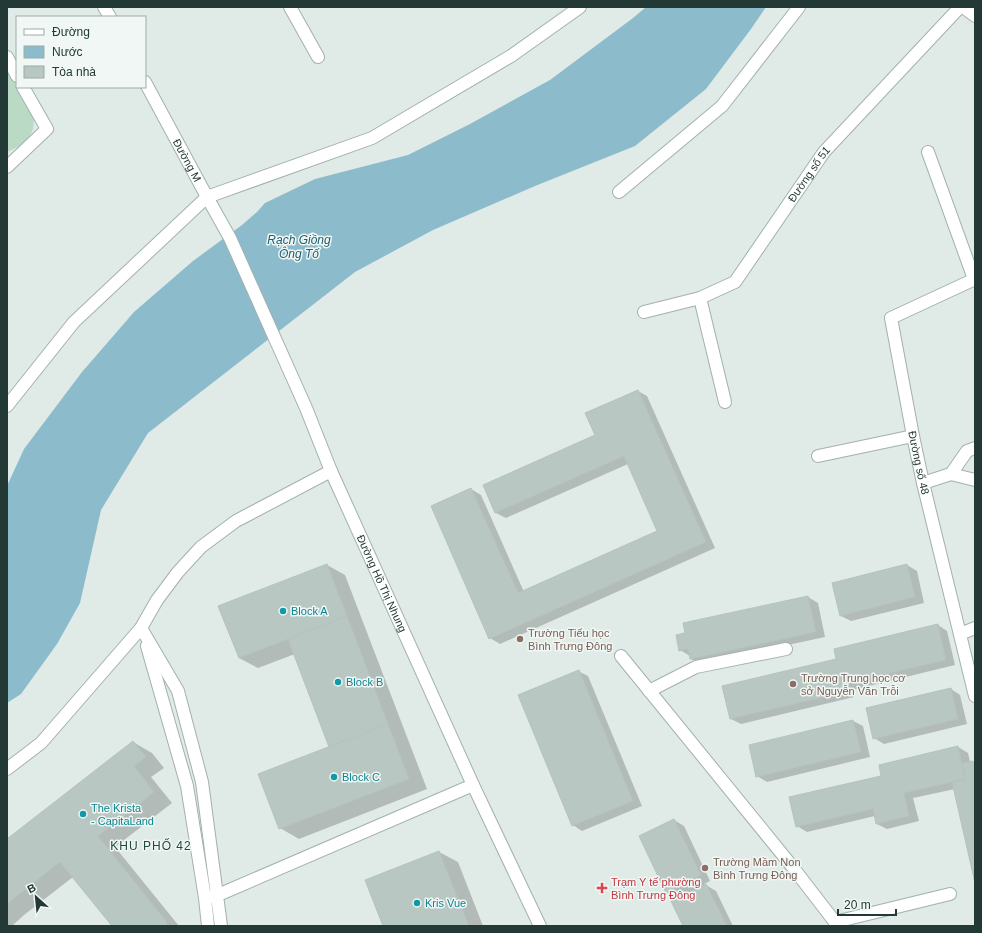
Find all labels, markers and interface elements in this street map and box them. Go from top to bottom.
legend [16,16,146,88]
text: Đường [52,25,90,39]
text: Nước [52,45,83,59]
text: Tòa nhà [52,65,96,79]
street label: Đường M [171,137,204,184]
street label: Đường số 51 [786,144,832,204]
water label: Rạch Giồng Ông Tố [267,233,331,261]
street label: Đường số 48 [906,430,932,496]
street label: Đường Hồ Thị Nhung [355,533,409,634]
place label: Block A [291,605,328,617]
marker: Block A [278,606,288,616]
place label: Trường Tiểu học Bình Trưng Đông [528,627,612,652]
marker: Trường Tiểu học Bình Trưng Đông [515,634,525,644]
place label: Trường Trung học cơ sở Nguyễn Văn Trỗi [801,672,906,697]
place label: Block B [346,676,383,688]
marker: Block B [333,677,343,687]
marker: Trường Trung học cơ sở Nguyễn Văn Trỗi [788,679,798,689]
place label: Block C [342,771,380,783]
marker: Block C [329,772,339,782]
place label: The Krista - CapitaLand [91,802,154,827]
marker: The Krista - CapitaLand [78,809,88,819]
district label: KHU PHỐ 42 [110,838,192,853]
place label: Trường Mầm Non Bình Trưng Đông [713,856,801,881]
marker: Trường Mầm Non Bình Trưng Đông [700,863,710,873]
place label: Trạm Y tế phường Bình Trưng Đông [611,876,701,901]
north arrow [16,877,56,917]
text: B [25,881,38,895]
marker: Trạm Y tế phường Bình Trưng Đông [596,882,608,894]
scale bar [838,891,896,917]
place label: Kris Vue [425,897,466,909]
marker: Kris Vue [412,898,422,908]
text: 20 m [844,898,871,912]

